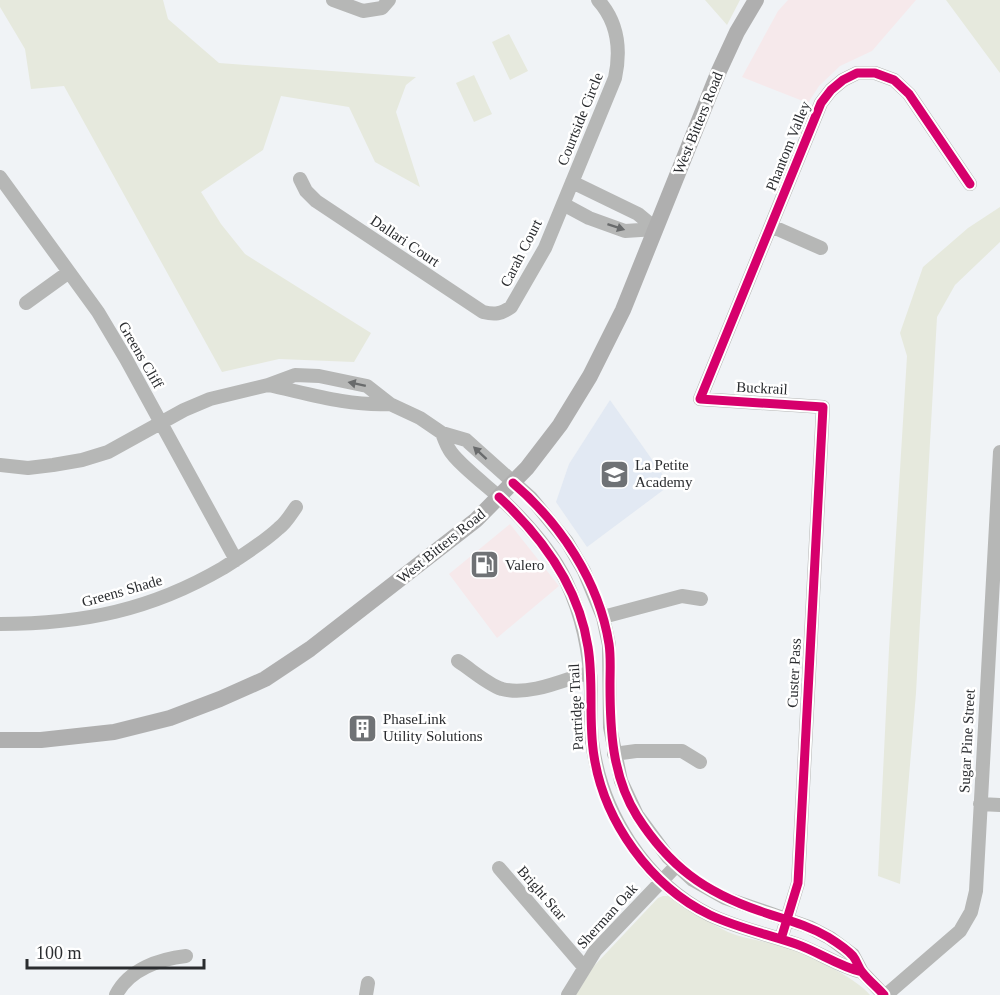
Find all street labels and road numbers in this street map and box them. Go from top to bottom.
street label: West Bitters Road [670,69,726,176]
street label: Courtside Circle [554,70,606,168]
street label: Phantom Valley [763,98,813,193]
street label: Dallari Court [368,212,443,270]
street label: Carah Court [497,216,545,289]
street label: Greens Cliff [115,319,167,391]
street label: Buckrail [736,379,788,397]
street label: West Bitters Road [394,505,489,586]
street label: Greens Shade [80,572,164,610]
street label: Custer Pass [784,638,804,708]
street label: Partridge Trail [566,663,586,751]
street label: Sugar Pine Street [956,688,978,793]
street label: Bright Star [514,863,570,923]
street label: Sherman Oak [574,880,641,952]

